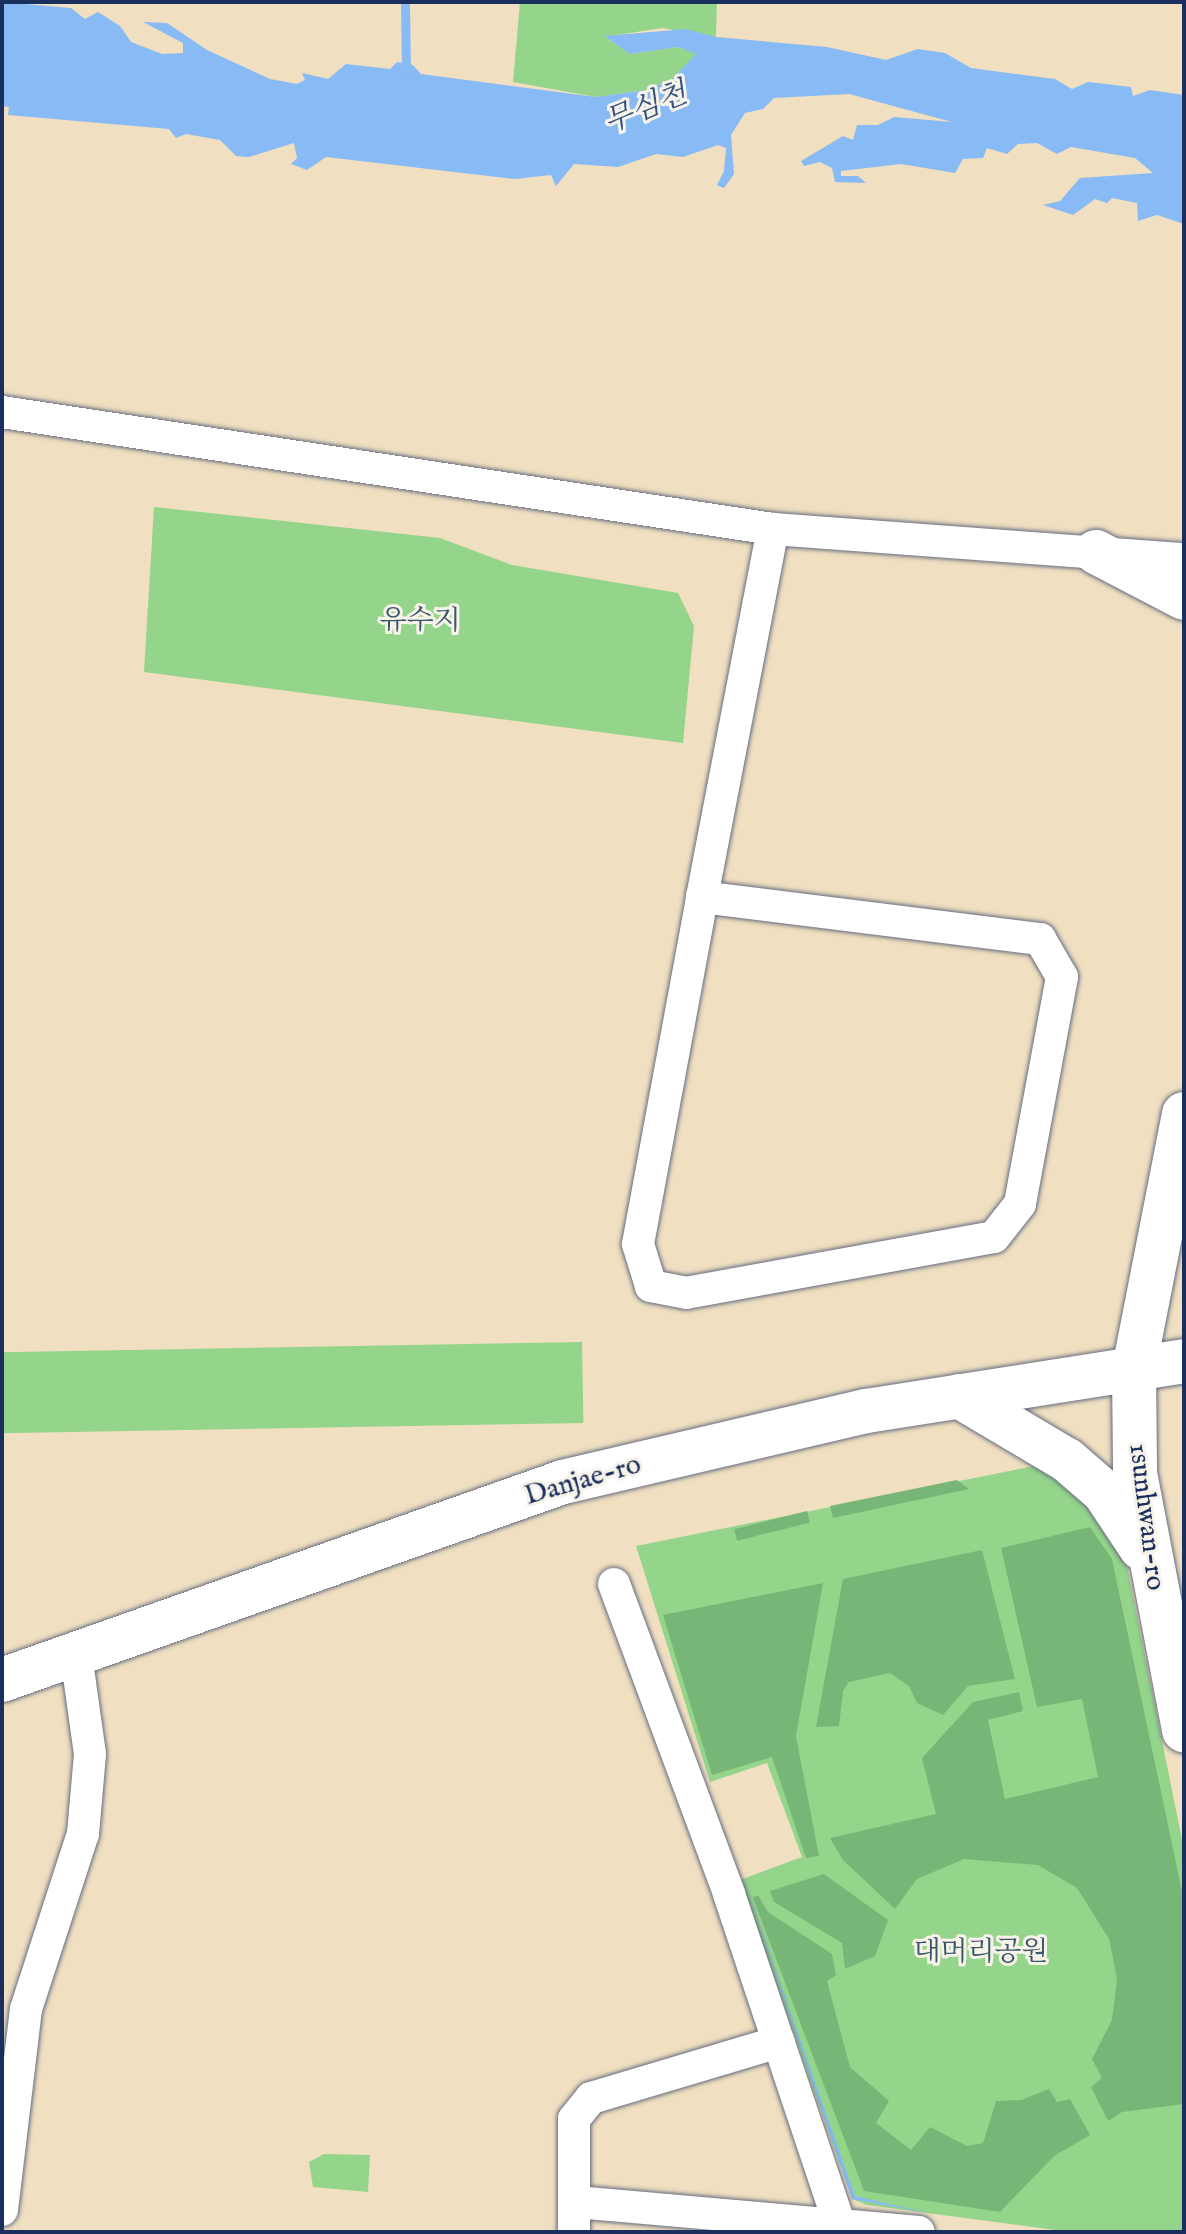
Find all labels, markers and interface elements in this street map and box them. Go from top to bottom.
water label: 무심천 [599,76,693,142]
park label: 유수지 [379,605,461,639]
street label: 1sunhwan-ro [1120,1442,1172,1592]
street label: Danjae-ro [521,1448,645,1514]
park label: 대머리공원 [913,1936,1049,1970]

